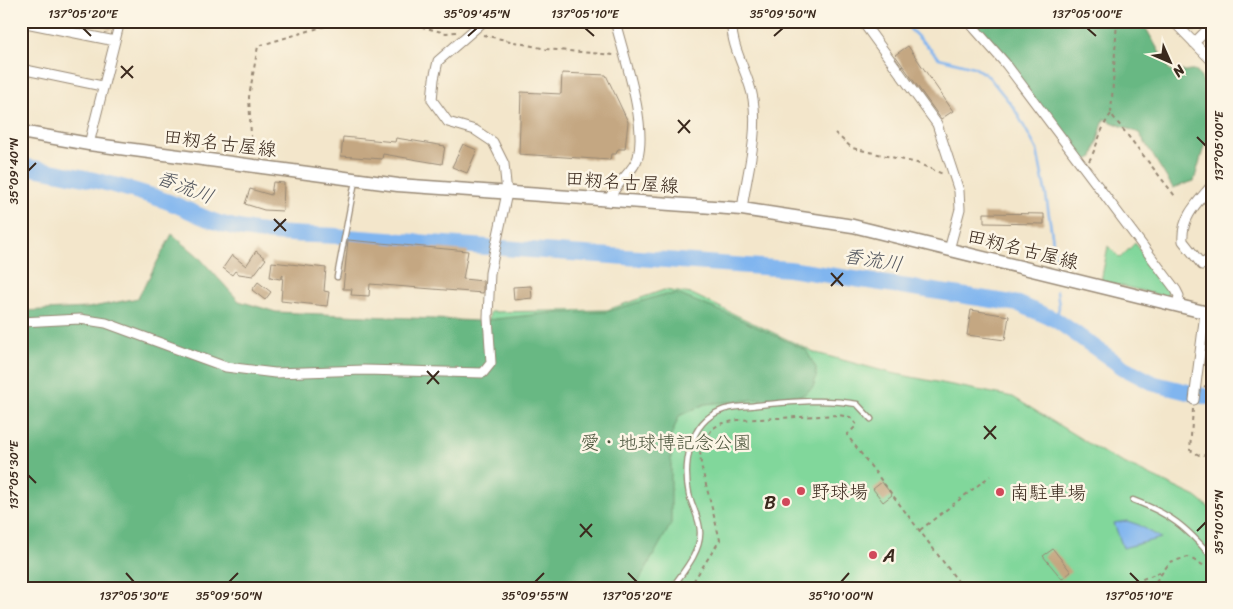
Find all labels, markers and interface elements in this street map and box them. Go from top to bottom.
text: 137°05'20"E [48,3,119,25]
text: 35°09'45"N [444,3,511,25]
text: 137°05'10"E [551,3,620,25]
text: 35°09'50"N [750,3,817,25]
text: 137°05'00"E [1052,3,1123,25]
north arrow [1146,38,1196,88]
text: N [1166,58,1192,83]
text: 137°05'00"E [1208,110,1230,181]
street label: 田籾名古屋線 [161,120,279,166]
text: 35°09'40"N [3,137,25,204]
water label: 香流川 [151,160,219,214]
street label: 田籾名古屋線 [564,162,680,202]
street label: 田籾名古屋線 [964,219,1082,279]
water label: 香流川 [841,238,905,282]
park label: 愛・地球博記念公園 [580,426,752,459]
text: 137°05'30"E [3,439,25,509]
place label: 野球場 [811,475,868,508]
place label: 南駐車場 [1010,476,1086,509]
marker: 野球場 [795,485,807,497]
place label: B [764,486,776,519]
marker: 南駐車場 [994,486,1006,498]
text: 35°10'05"N [1208,489,1230,554]
marker: B [780,496,792,508]
place label: A [882,539,895,572]
marker: A [867,549,879,561]
text: 137°05'30"E [100,585,170,607]
text: 35°09'50"N [196,585,263,607]
text: 35°09'55"N [502,585,569,607]
text: 137°05'20"E [602,585,673,607]
text: 35°10'00"N [809,585,874,607]
text: 137°05'10"E [1105,585,1174,607]

